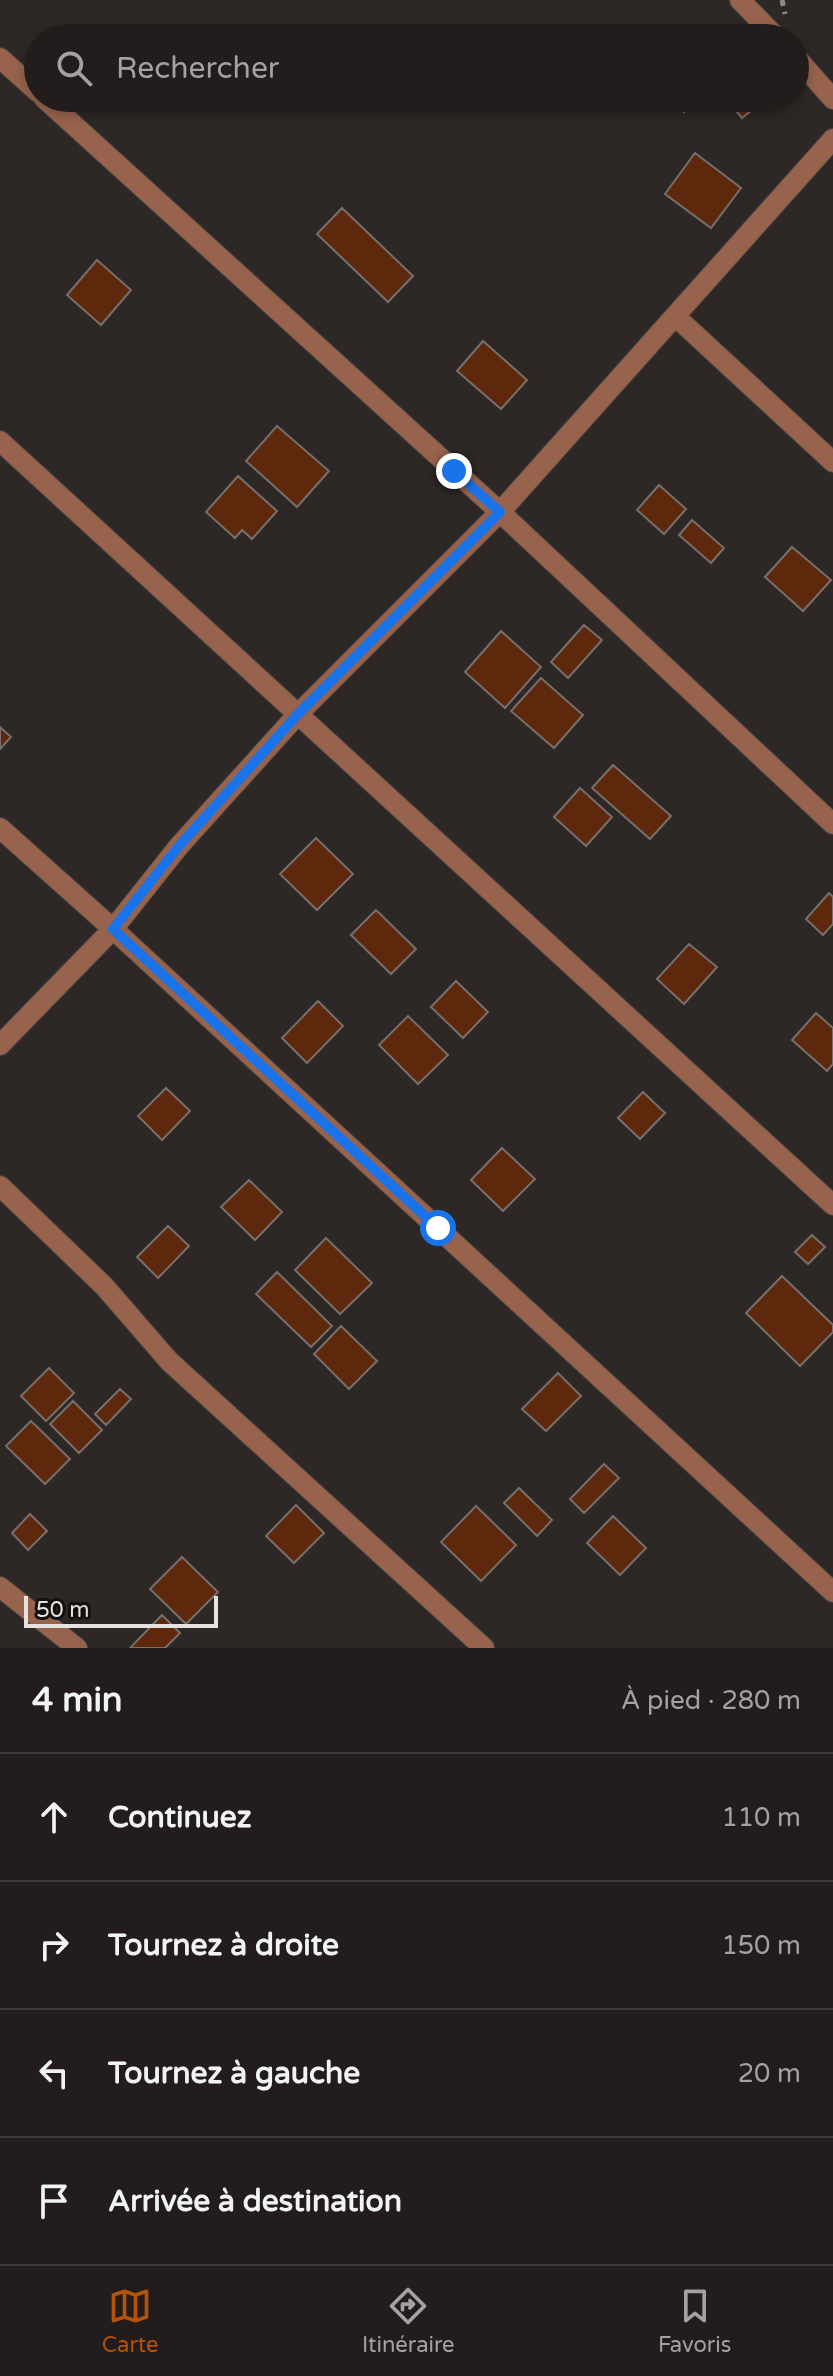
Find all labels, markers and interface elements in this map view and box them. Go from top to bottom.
search box [24,24,809,112]
icon: search [52,46,96,90]
text: Rechercher [116,50,279,87]
route end [436,453,472,489]
route start [420,1210,456,1246]
scale bar [24,1592,218,1628]
text: 50 m [36,1597,90,1623]
text: 4 min [32,1680,123,1721]
text: À pied · 280 m [621,1685,801,1716]
icon: ahead [32,1795,76,1839]
text: Continuez [108,1799,252,1836]
text: 110 m [721,1802,801,1833]
icon: right [32,1923,76,1967]
text: Tournez à droite [108,1927,339,1964]
text: 150 m [721,1930,801,1961]
icon: left [32,2051,76,2095]
text: Tournez à gauche [108,2055,360,2092]
text: 20 m [738,2058,801,2089]
icon: arrive [32,2179,76,2223]
text: Arrivée à destination [108,2183,402,2220]
tab: Carte [102,2284,159,2358]
tab: Itinéraire [362,2284,455,2358]
tab: Favoris [658,2284,731,2358]

